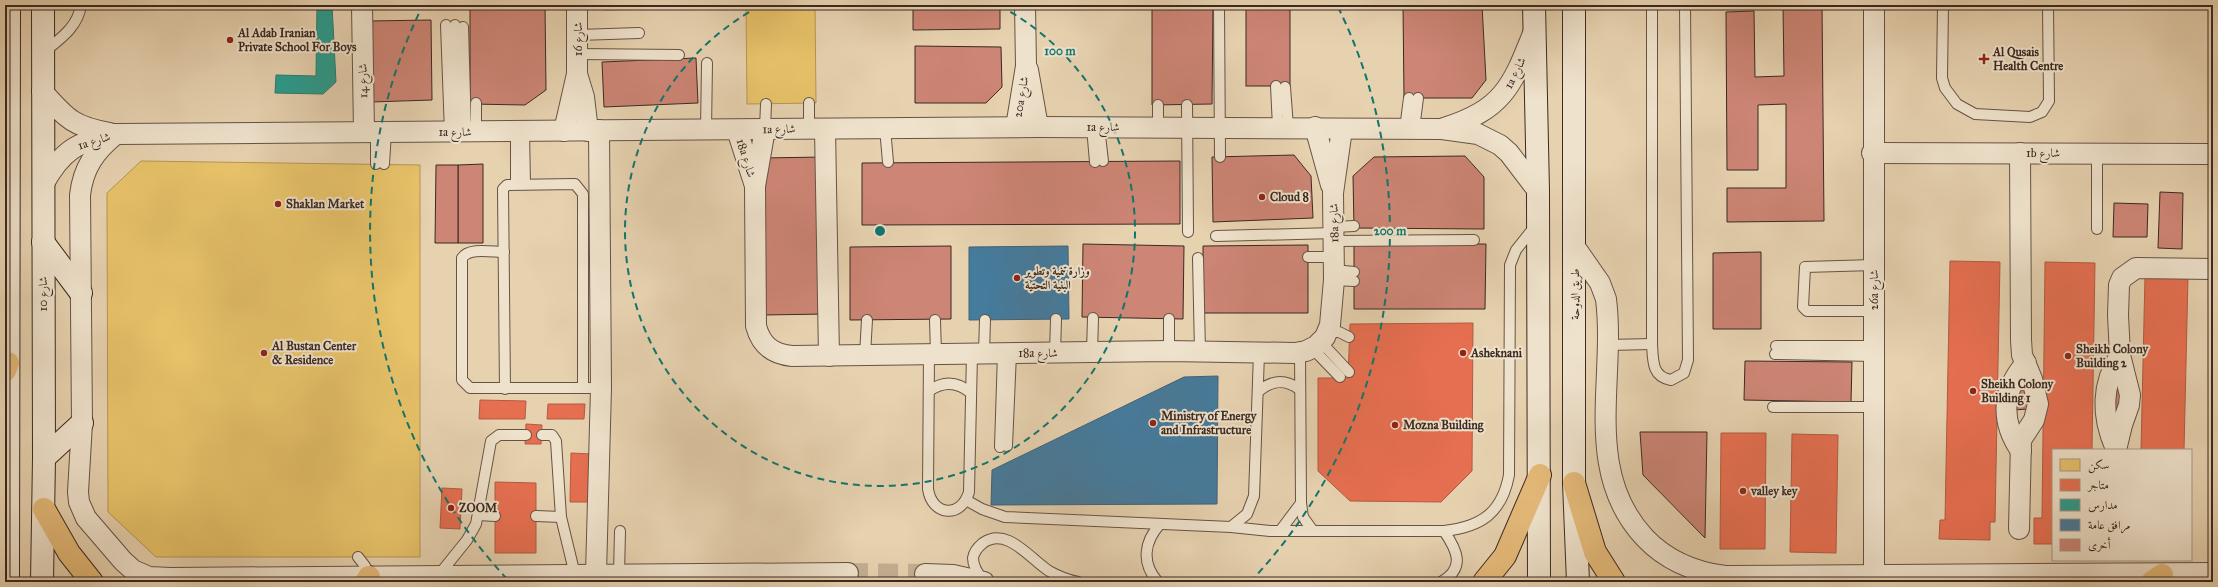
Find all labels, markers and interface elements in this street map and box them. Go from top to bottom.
street label: شارع 16 [571,22,589,56]
place label: Al Adab Iranian Private School For Boys [237,26,357,55]
marker: Al Adab Iranian Private School For Boys [225,35,235,45]
text: 100 m [1044,44,1077,58]
place label: Al Qusais Health Centre [1992,45,2063,73]
marker: Al Qusais Health Centre [1978,53,1990,65]
street label: 1a شارع [1501,55,1532,93]
street label: شارع 14 [356,63,374,99]
street label: 20a شارع [1011,75,1035,119]
street label: 1a شارع [1086,120,1120,138]
street label: 1a شارع [762,122,796,140]
street label: 1a شارع [438,125,472,143]
street label: 1a شارع [76,129,113,156]
street label: 18a شارع [730,137,759,180]
street label: 1b شارع [2026,146,2060,164]
place label: Cloud 8 [1270,190,1309,204]
marker: Cloud 8 [1257,192,1267,202]
place label: Shaklan Market [286,197,365,211]
marker: Shaklan Market [273,199,283,209]
street label: 18a شارع [1327,203,1345,243]
centre of rings [873,224,887,238]
text: 200 m [1374,224,1407,238]
place label: وزارة تنمية وتطوير البنية التحتية [1023,264,1090,292]
street label: طريق الدوحة [1568,268,1583,320]
street label: 26a شارع [1867,270,1885,310]
marker: وزارة تنمية وتطوير البنية التحتية [1012,273,1022,283]
street label: شارع 10 [36,276,54,312]
place label: Al Bustan Center & Residence [271,339,357,367]
place label: Sheikh Colony Building 2 [2076,342,2150,371]
street label: 18a شارع [1018,346,1058,364]
place label: Asheknani [1470,346,1523,360]
marker: Al Bustan Center & Residence [259,348,269,358]
marker: Asheknani [1458,348,1468,358]
marker: Sheikh Colony Building 2 [2063,351,2073,361]
place label: Sheikh Colony Building 1 [1981,377,2055,406]
marker: Sheikh Colony Building 1 [1968,386,1978,396]
place label: Ministry of Energy and Infrastructure [1161,409,1258,437]
marker: Ministry of Energy and Infrastructure [1148,418,1158,428]
place label: Mozna Building [1403,418,1484,433]
marker: Mozna Building [1390,420,1400,430]
legend [2052,449,2192,561]
text: سكن [2088,458,2109,474]
text: متاجر [2086,478,2109,492]
place label: valley key [1750,484,1799,499]
marker: valley key [1738,486,1748,496]
text: مدارس [2088,498,2118,513]
place label: ZOOM [459,501,498,515]
marker: ZOOM [446,503,456,513]
text: مرافق عامة [2088,518,2130,534]
text: أخرى [2088,537,2111,552]

